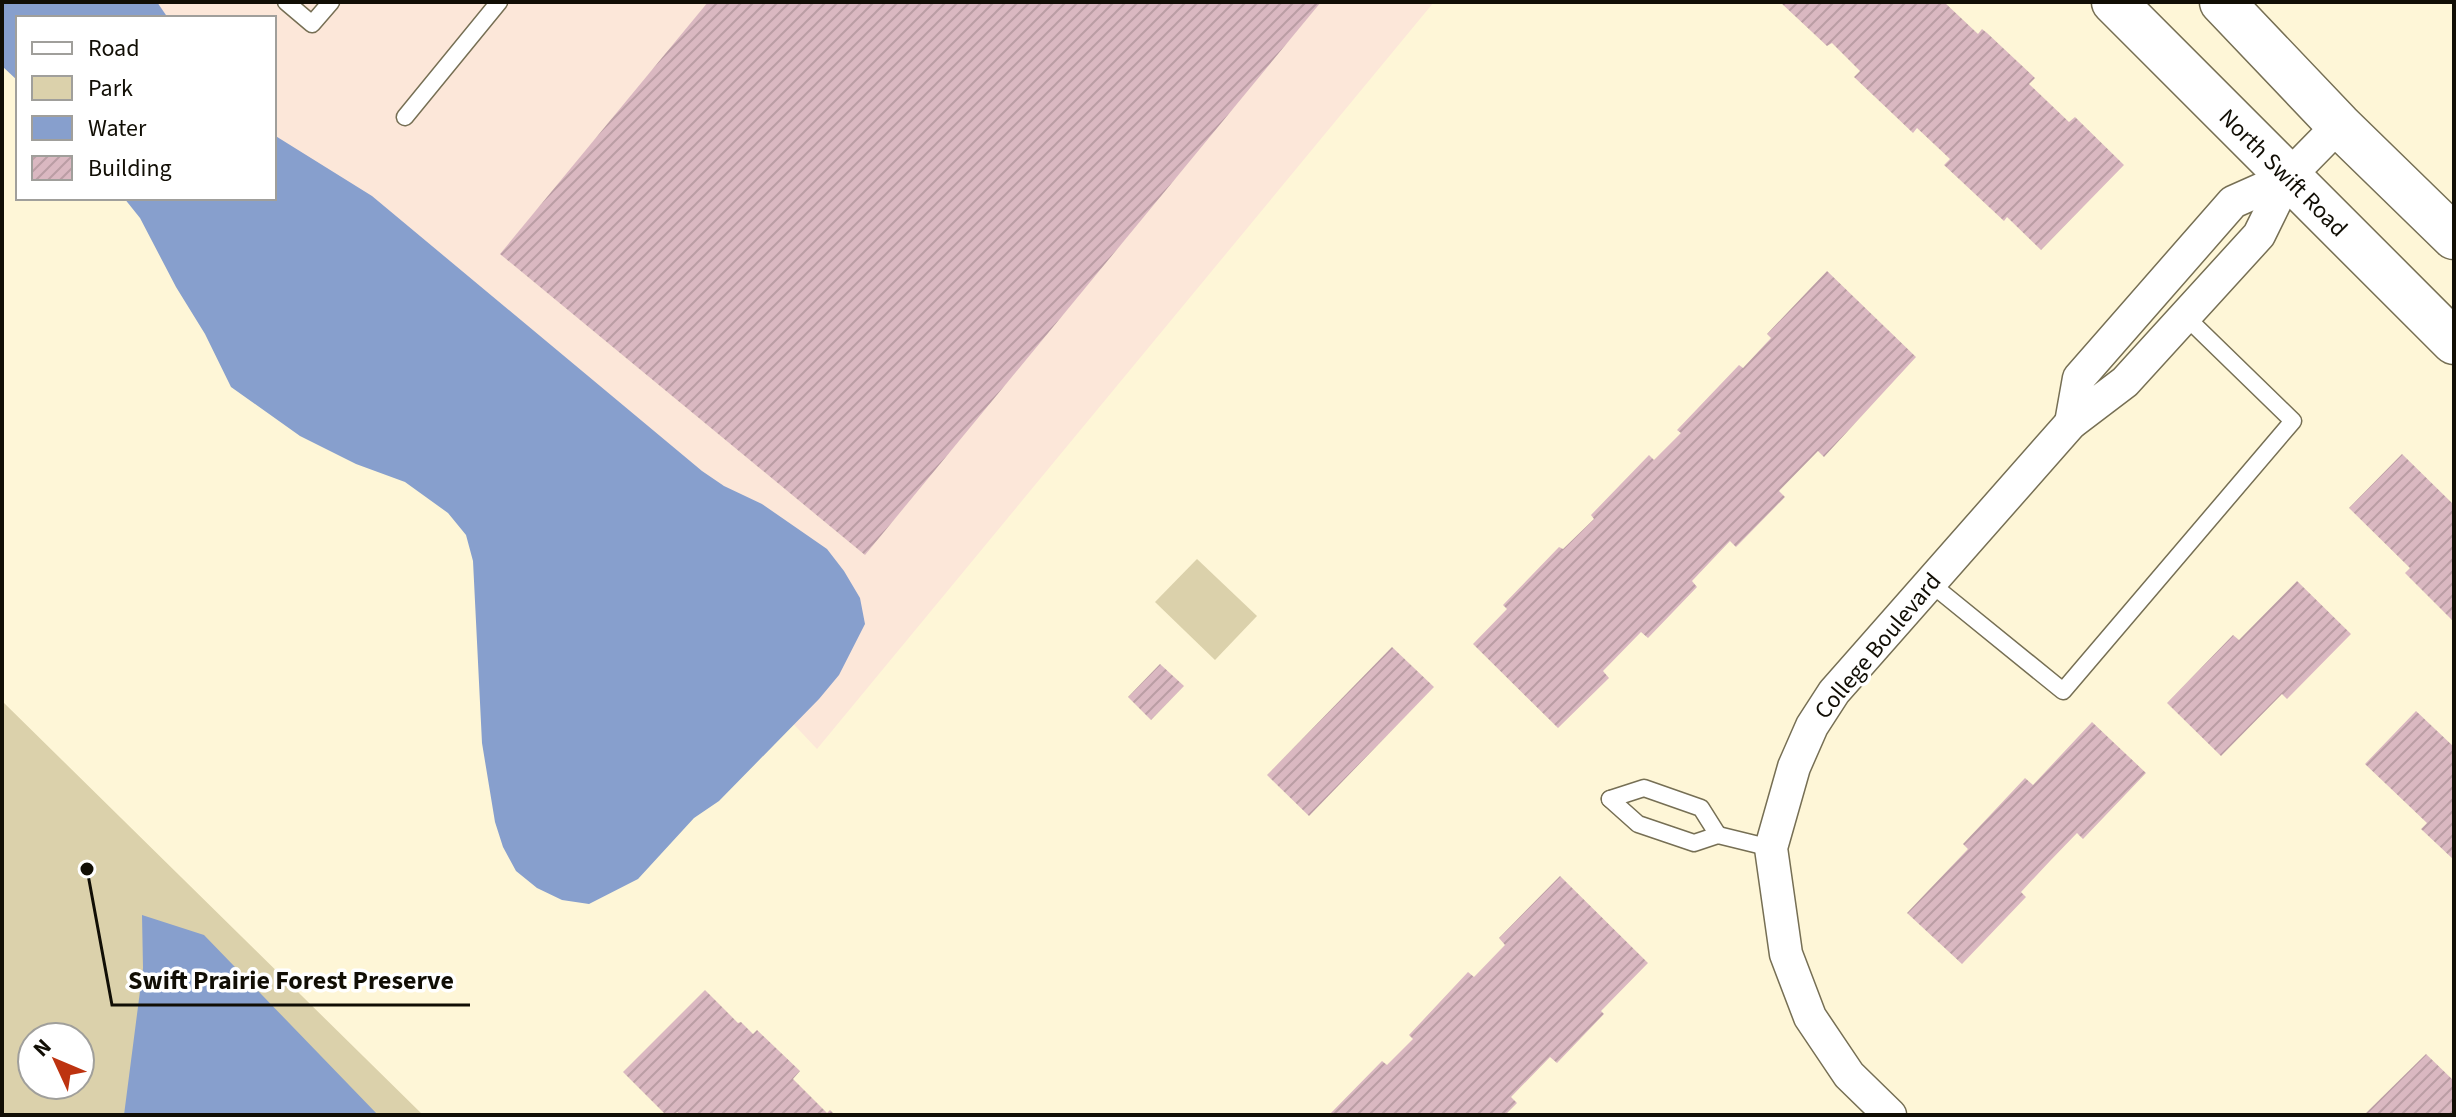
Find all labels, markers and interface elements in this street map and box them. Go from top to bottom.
legend [16,16,276,200]
text: Road [88,31,140,66]
text: Park [88,71,133,106]
street label: North Swift Road [2211,101,2355,245]
text: Water [88,111,147,146]
text: Building [88,151,172,186]
street label: College Boulevard [1806,565,1950,727]
callout: Swift Prairie Forest Preserve [112,955,470,1005]
text: Swift Prairie Forest Preserve [128,962,454,999]
north arrow [16,1021,96,1101]
text: N [26,1031,59,1064]

